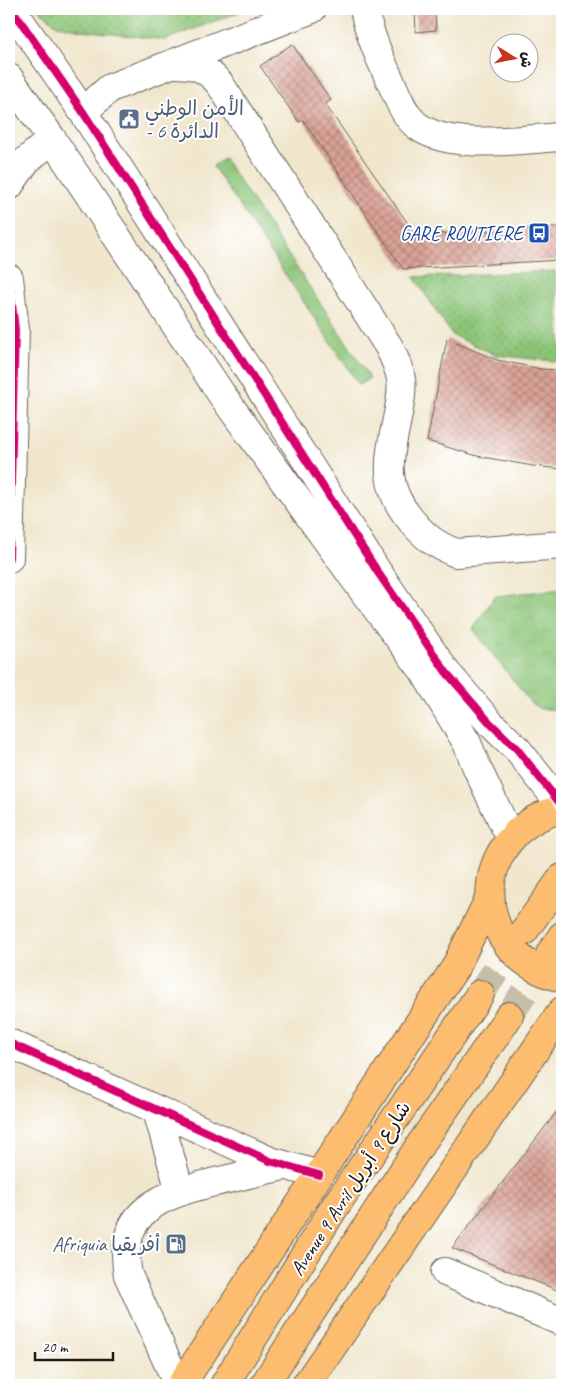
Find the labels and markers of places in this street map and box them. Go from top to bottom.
place label: الأمن الوطني - الدائرة 6 [145,95,244,144]
public building icon: الأمن الوطني - الدائرة 6 [117,107,141,131]
place label: GARE ROUTIERE [400,221,525,246]
bus stop icon: GARE ROUTIERE [527,221,551,245]
place label: Afriquia أفريقيا [52,1232,160,1257]
fuel station icon: Afriquia أفريقيا [164,1232,188,1256]

